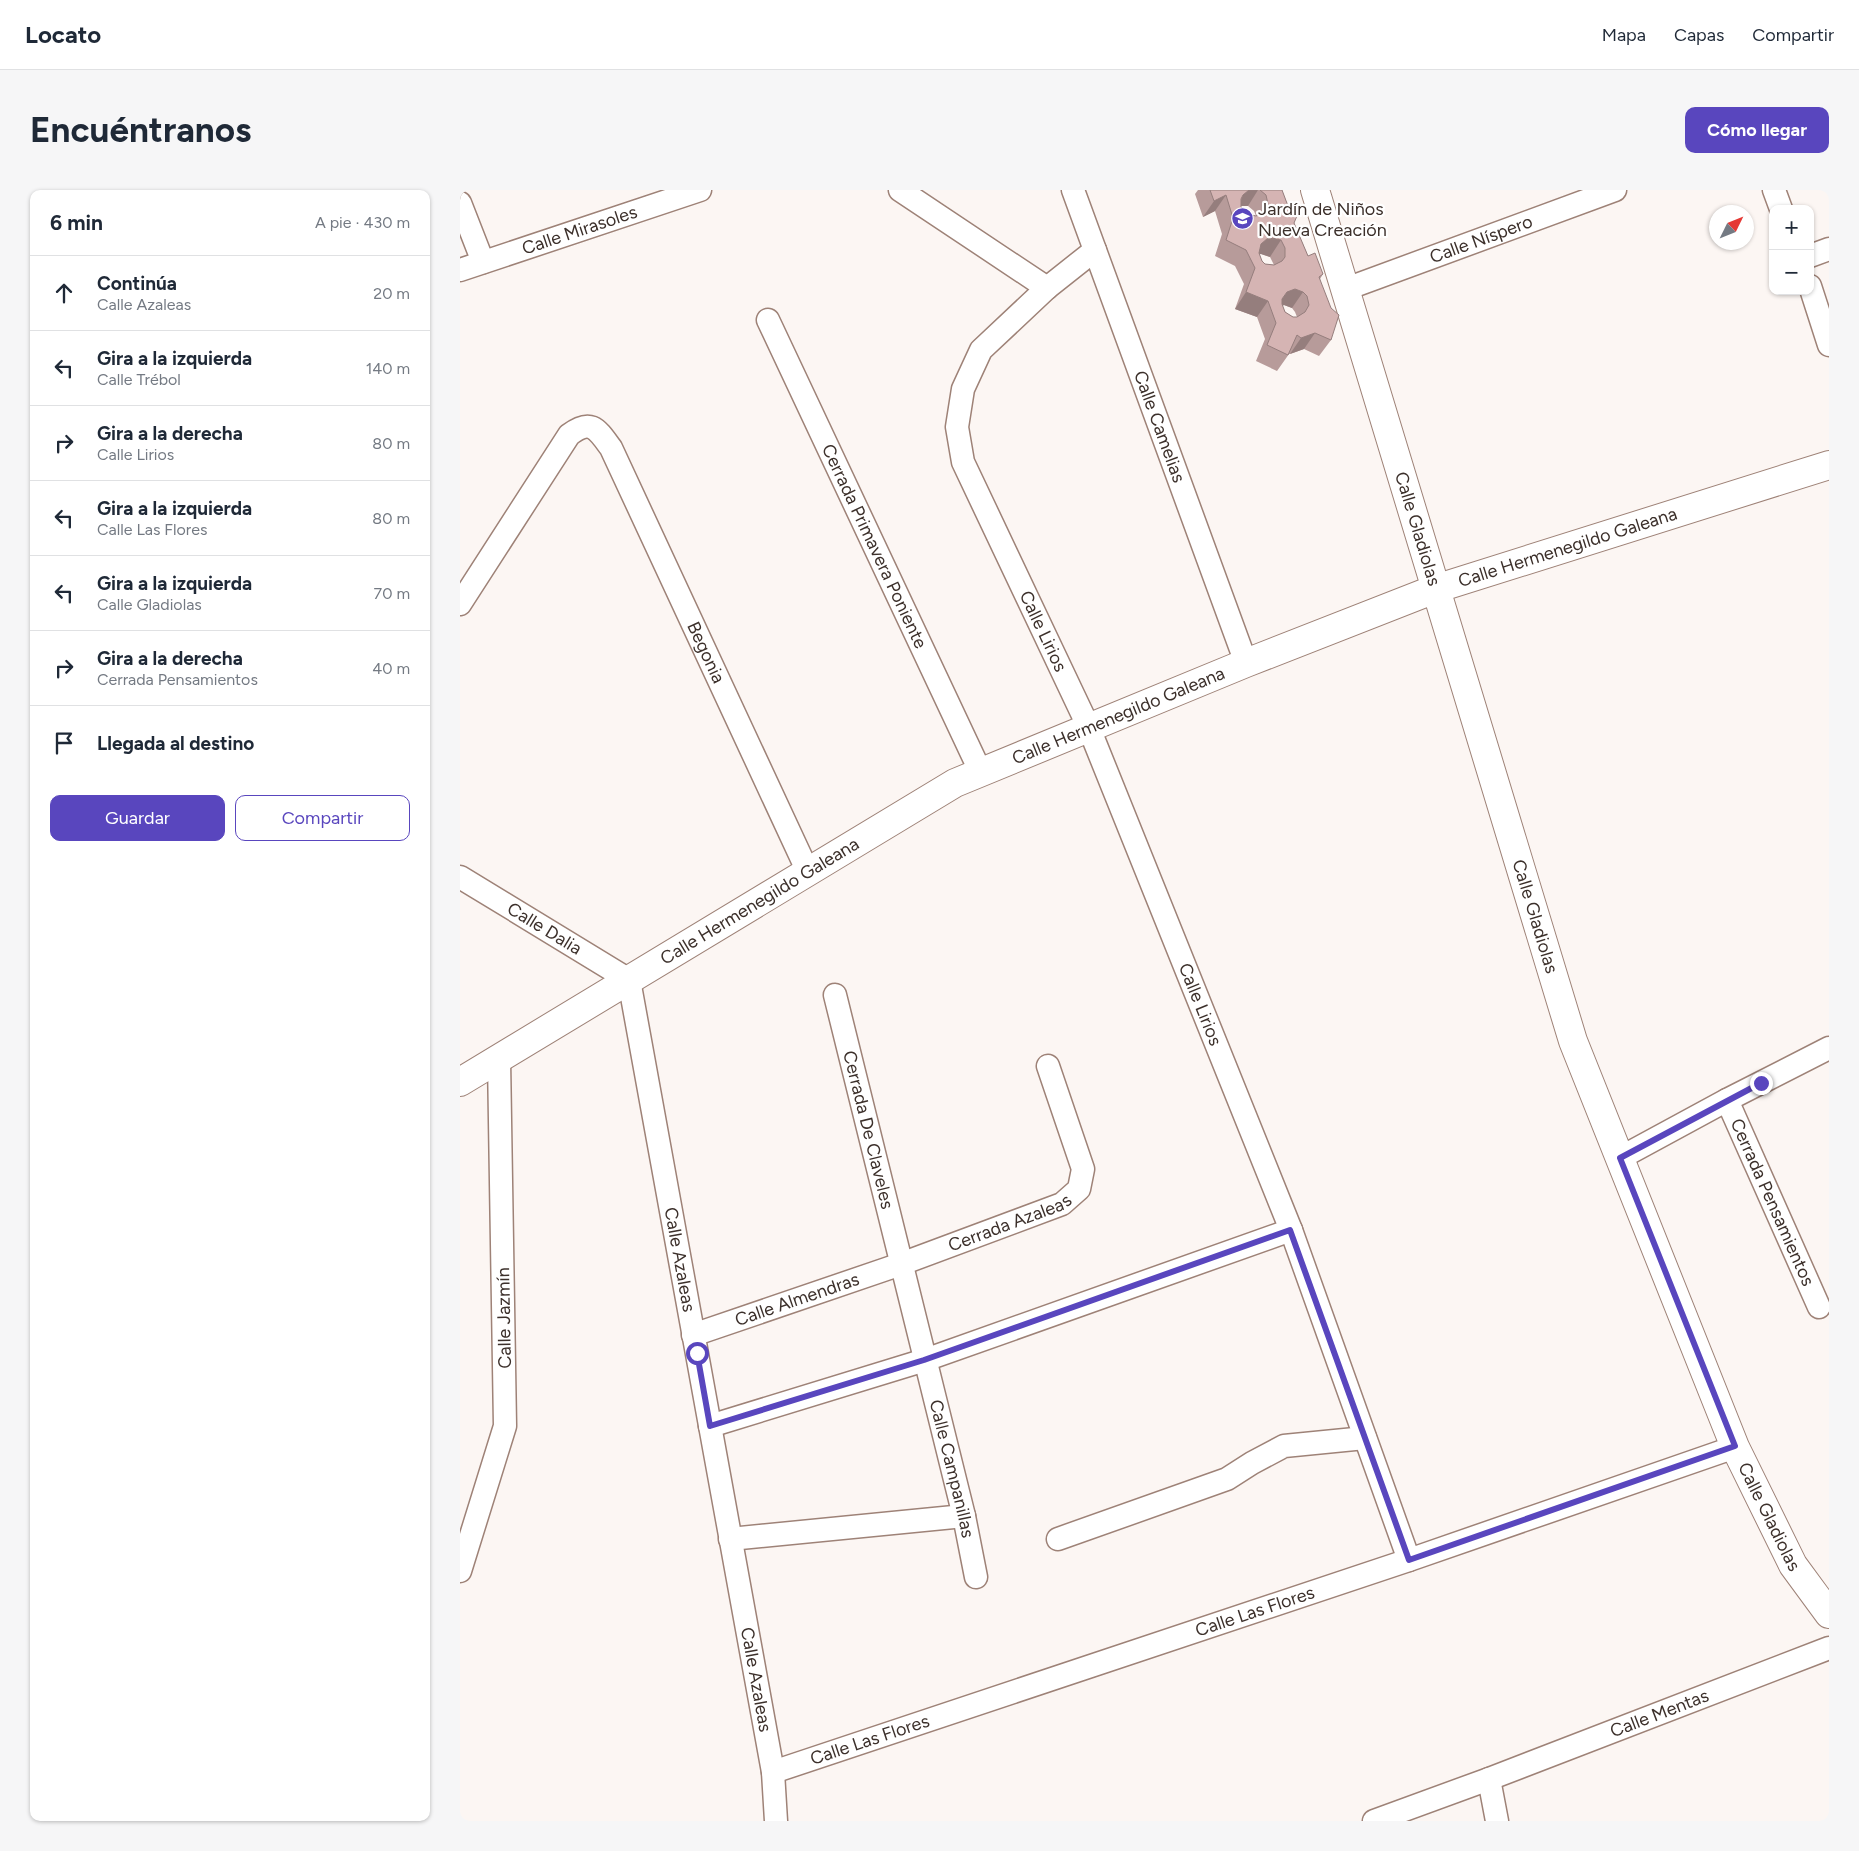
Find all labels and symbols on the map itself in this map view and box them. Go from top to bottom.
place label: Jardín de Niños Nueva Creación [1258,198,1387,241]
street label: Calle Mirasoles [519,201,640,260]
north arrow [1709,205,1754,250]
school or university icon: Jardín de Niños Nueva Creación [1230,207,1254,231]
street label: Calle Níspero [1427,210,1536,268]
street label: Calle Camelias [1129,368,1190,486]
street label: Cerrada Primavera Poniente [817,440,932,652]
street label: Calle Gladiolas [1390,469,1445,588]
street label: Calle Hermenegildo Galeana [1455,503,1680,592]
street label: Calle Lirios [1015,587,1072,675]
street label: Begonia [682,618,730,687]
street label: Calle Hermenegildo Galeana [1009,662,1228,769]
street label: Calle Hermenegildo Galeana [656,833,863,969]
street label: Calle Gladiolas [1508,857,1563,976]
street label: Calle Dalia [503,897,586,960]
street label: Calle Lirios [1174,960,1227,1049]
street label: Cerrada De Claveles [838,1049,899,1211]
route end [1750,1072,1773,1095]
street label: Cerrada Pensamientos [1726,1115,1819,1290]
street label: Cerrada Azaleas [945,1190,1076,1256]
street label: Calle Azaleas [660,1205,700,1314]
street label: Calle Jazmín [492,1267,516,1369]
street label: Calle Almendras [732,1268,862,1331]
route start [686,1342,709,1365]
street label: Calle Campanillas [925,1397,979,1540]
street label: Calle Gladiolas [1733,1459,1805,1576]
street label: Calle Las Flores [1192,1581,1317,1641]
street label: Calle Azaleas [736,1626,777,1734]
street label: Calle Mentas [1607,1684,1712,1742]
street label: Calle Las Flores [807,1710,932,1770]

